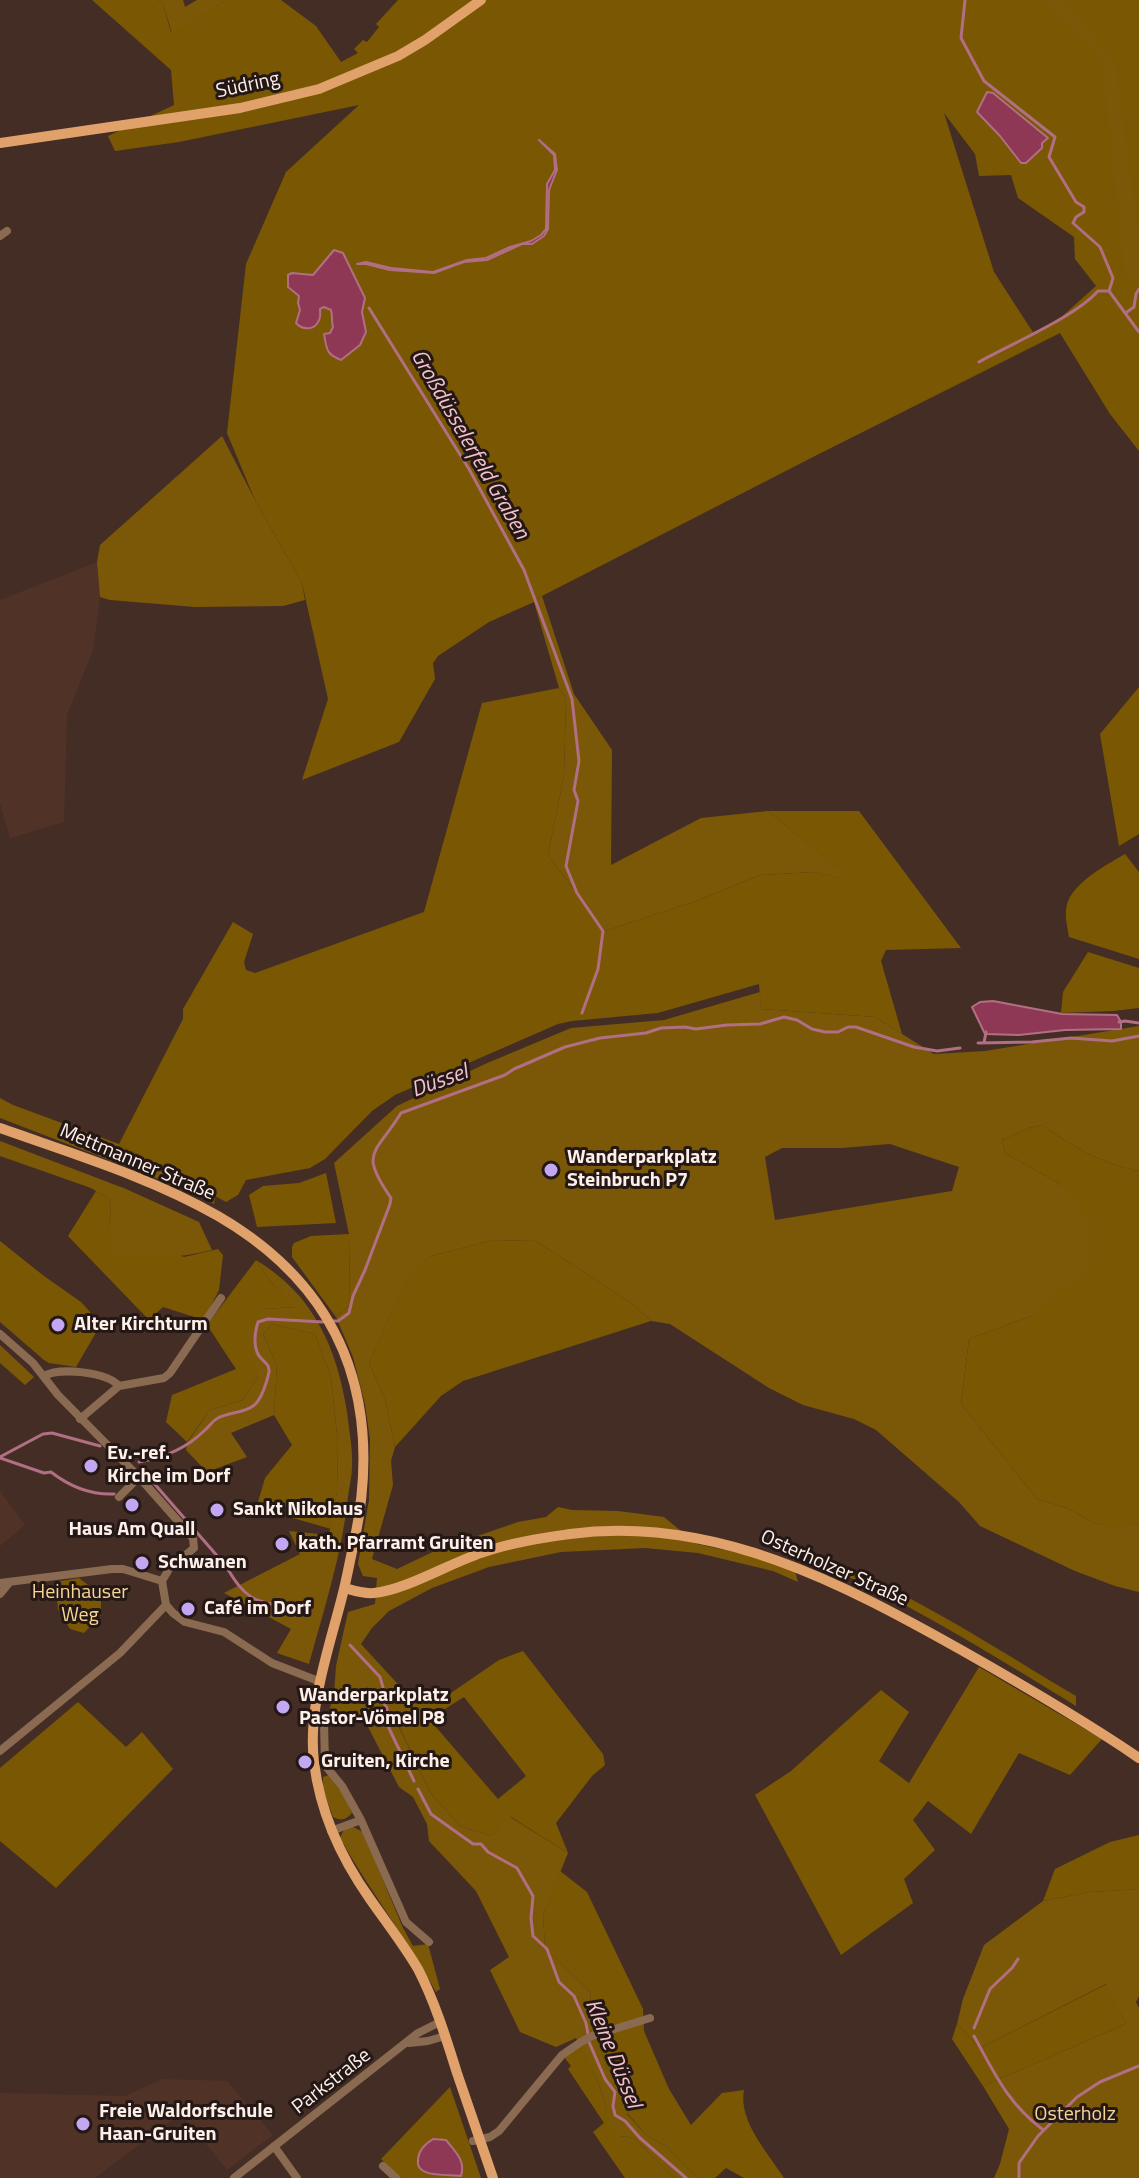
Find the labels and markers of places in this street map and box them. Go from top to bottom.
place label: Wanderparkplatz Steinbruch P7 [567,1146,717,1193]
marker: Wanderparkplatz Steinbruch P7 [542,1161,560,1179]
place label: Alter Kirchturm [74,1313,208,1337]
marker: Alter Kirchturm [49,1316,67,1334]
place label: Ev.-ref. Kirche im Dorf [107,1442,230,1489]
marker: Ev.-ref. Kirche im Dorf [82,1457,100,1475]
marker: Haus Am Quall [123,1496,141,1514]
place label: Sankt Nikolaus [233,1498,363,1522]
marker: Sankt Nikolaus [208,1501,226,1519]
place label: Haus Am Quall [69,1518,195,1542]
place label: kath. Pfarramt Gruiten [298,1532,493,1556]
marker: kath. Pfarramt Gruiten [273,1535,291,1553]
place label: Schwanen [158,1551,247,1575]
marker: Schwanen [133,1554,151,1572]
place label: Café im Dorf [204,1597,311,1621]
marker: Café im Dorf [179,1600,197,1618]
place label: Wanderparkplatz Pastor-Vömel P8 [299,1684,449,1731]
marker: Wanderparkplatz Pastor-Vömel P8 [274,1698,292,1716]
place label: Gruiten, Kirche [321,1750,450,1774]
marker: Gruiten, Kirche [296,1753,314,1771]
place label: Freie Waldorfschule Haan-Gruiten [99,2100,273,2147]
marker: Freie Waldorfschule Haan-Gruiten [74,2115,92,2133]

